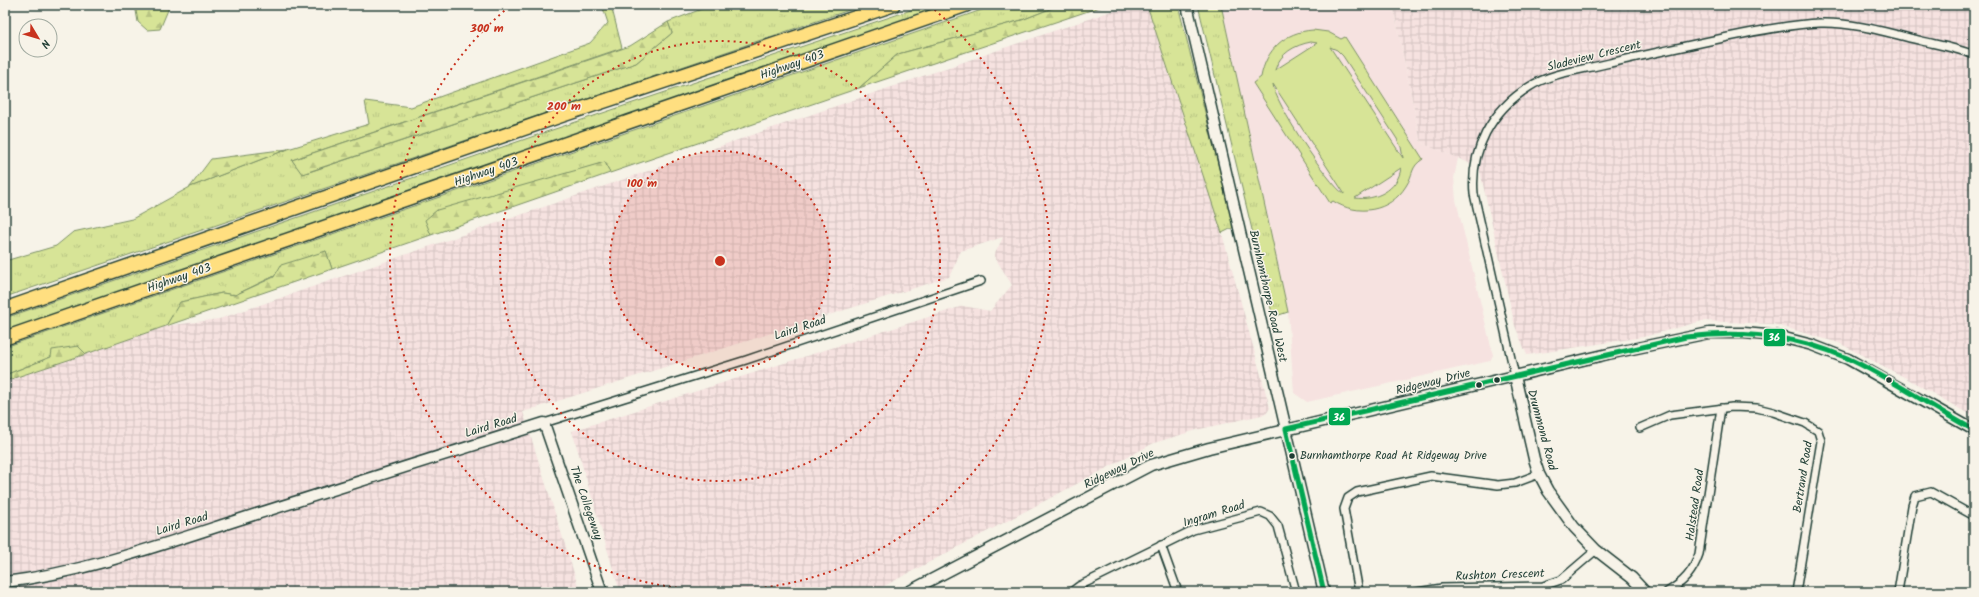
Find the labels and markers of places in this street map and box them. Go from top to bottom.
centre of rings [713,254,727,268]
unlabelled marker [1492,375,1502,385]
unlabelled marker [1884,375,1894,385]
unlabelled marker [1474,380,1484,390]
place label: Burnhamthorpe Road At Ridgeway Drive [1300,447,1487,465]
marker: Burnhamthorpe Road At Ridgeway Drive [1287,451,1297,461]

